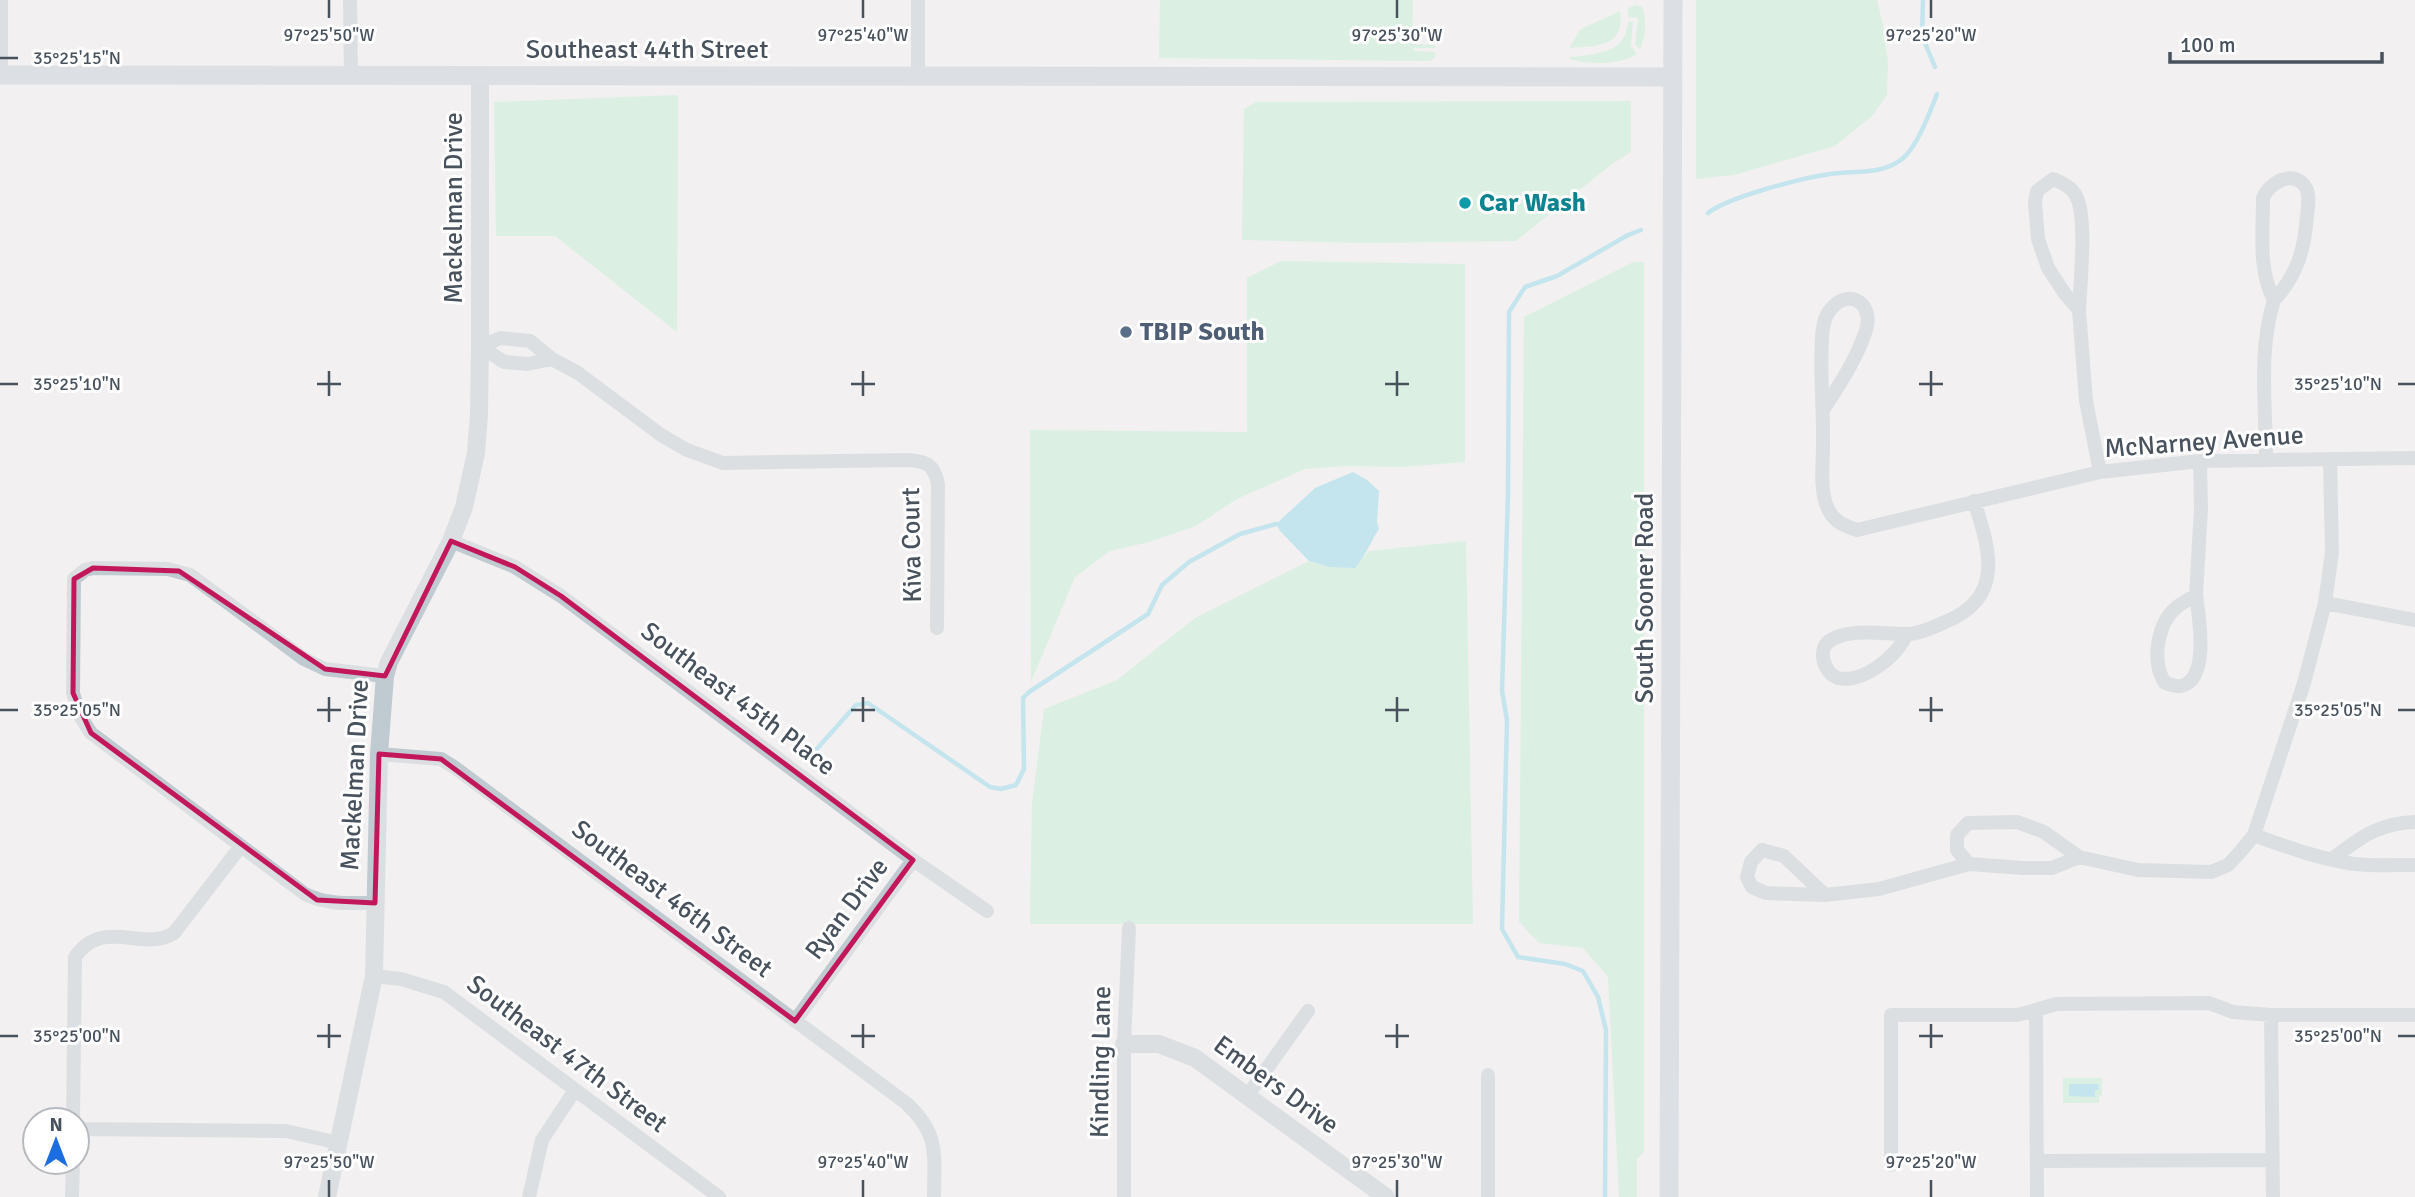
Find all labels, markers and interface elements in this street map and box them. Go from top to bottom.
scale bar [2170,21,2382,65]
text: 97°25'50"W [284,24,374,46]
text: 97°25'40"W [818,24,908,46]
text: 97°25'30"W [1352,24,1442,46]
text: 97°25'20"W [1886,24,1976,46]
text: 100 m [2180,32,2235,58]
street label: Southeast 44th Street [526,34,768,66]
text: 35°25'15"N [33,47,121,69]
street label: Mackelman Drive [438,112,470,304]
place label: Car Wash [1479,187,1586,219]
marker: Car Wash [1457,195,1473,211]
place label: TBIP South [1140,316,1265,348]
marker: TBIP South [1118,324,1134,340]
text: 35°25'10"N [33,373,121,395]
text: 35°25'10"N [2294,373,2382,395]
street label: McNarney Avenue [2103,419,2305,465]
street label: Kiva Court [895,487,929,603]
street label: South Sooner Road [1629,493,1661,703]
street label: Southeast 45th Place [634,615,842,783]
street label: Mackelman Drive [334,679,376,871]
text: 35°25'05"N [33,699,121,721]
text: 35°25'05"N [2294,699,2382,721]
street label: Southeast 46th Street [565,813,779,985]
street label: Ryan Drive [799,852,895,966]
street label: Southeast 47th Street [460,968,674,1140]
street label: Kindling Lane [1084,986,1118,1138]
text: 35°25'00"N [33,1025,121,1047]
text: 35°25'00"N [2294,1025,2382,1047]
street label: Embers Drive [1207,1029,1345,1141]
north arrow [21,1106,91,1176]
text: N [49,1113,63,1137]
text: 97°25'50"W [284,1151,374,1173]
text: 97°25'40"W [818,1151,908,1173]
text: 97°25'30"W [1352,1151,1442,1173]
text: 97°25'20"W [1886,1151,1976,1173]

